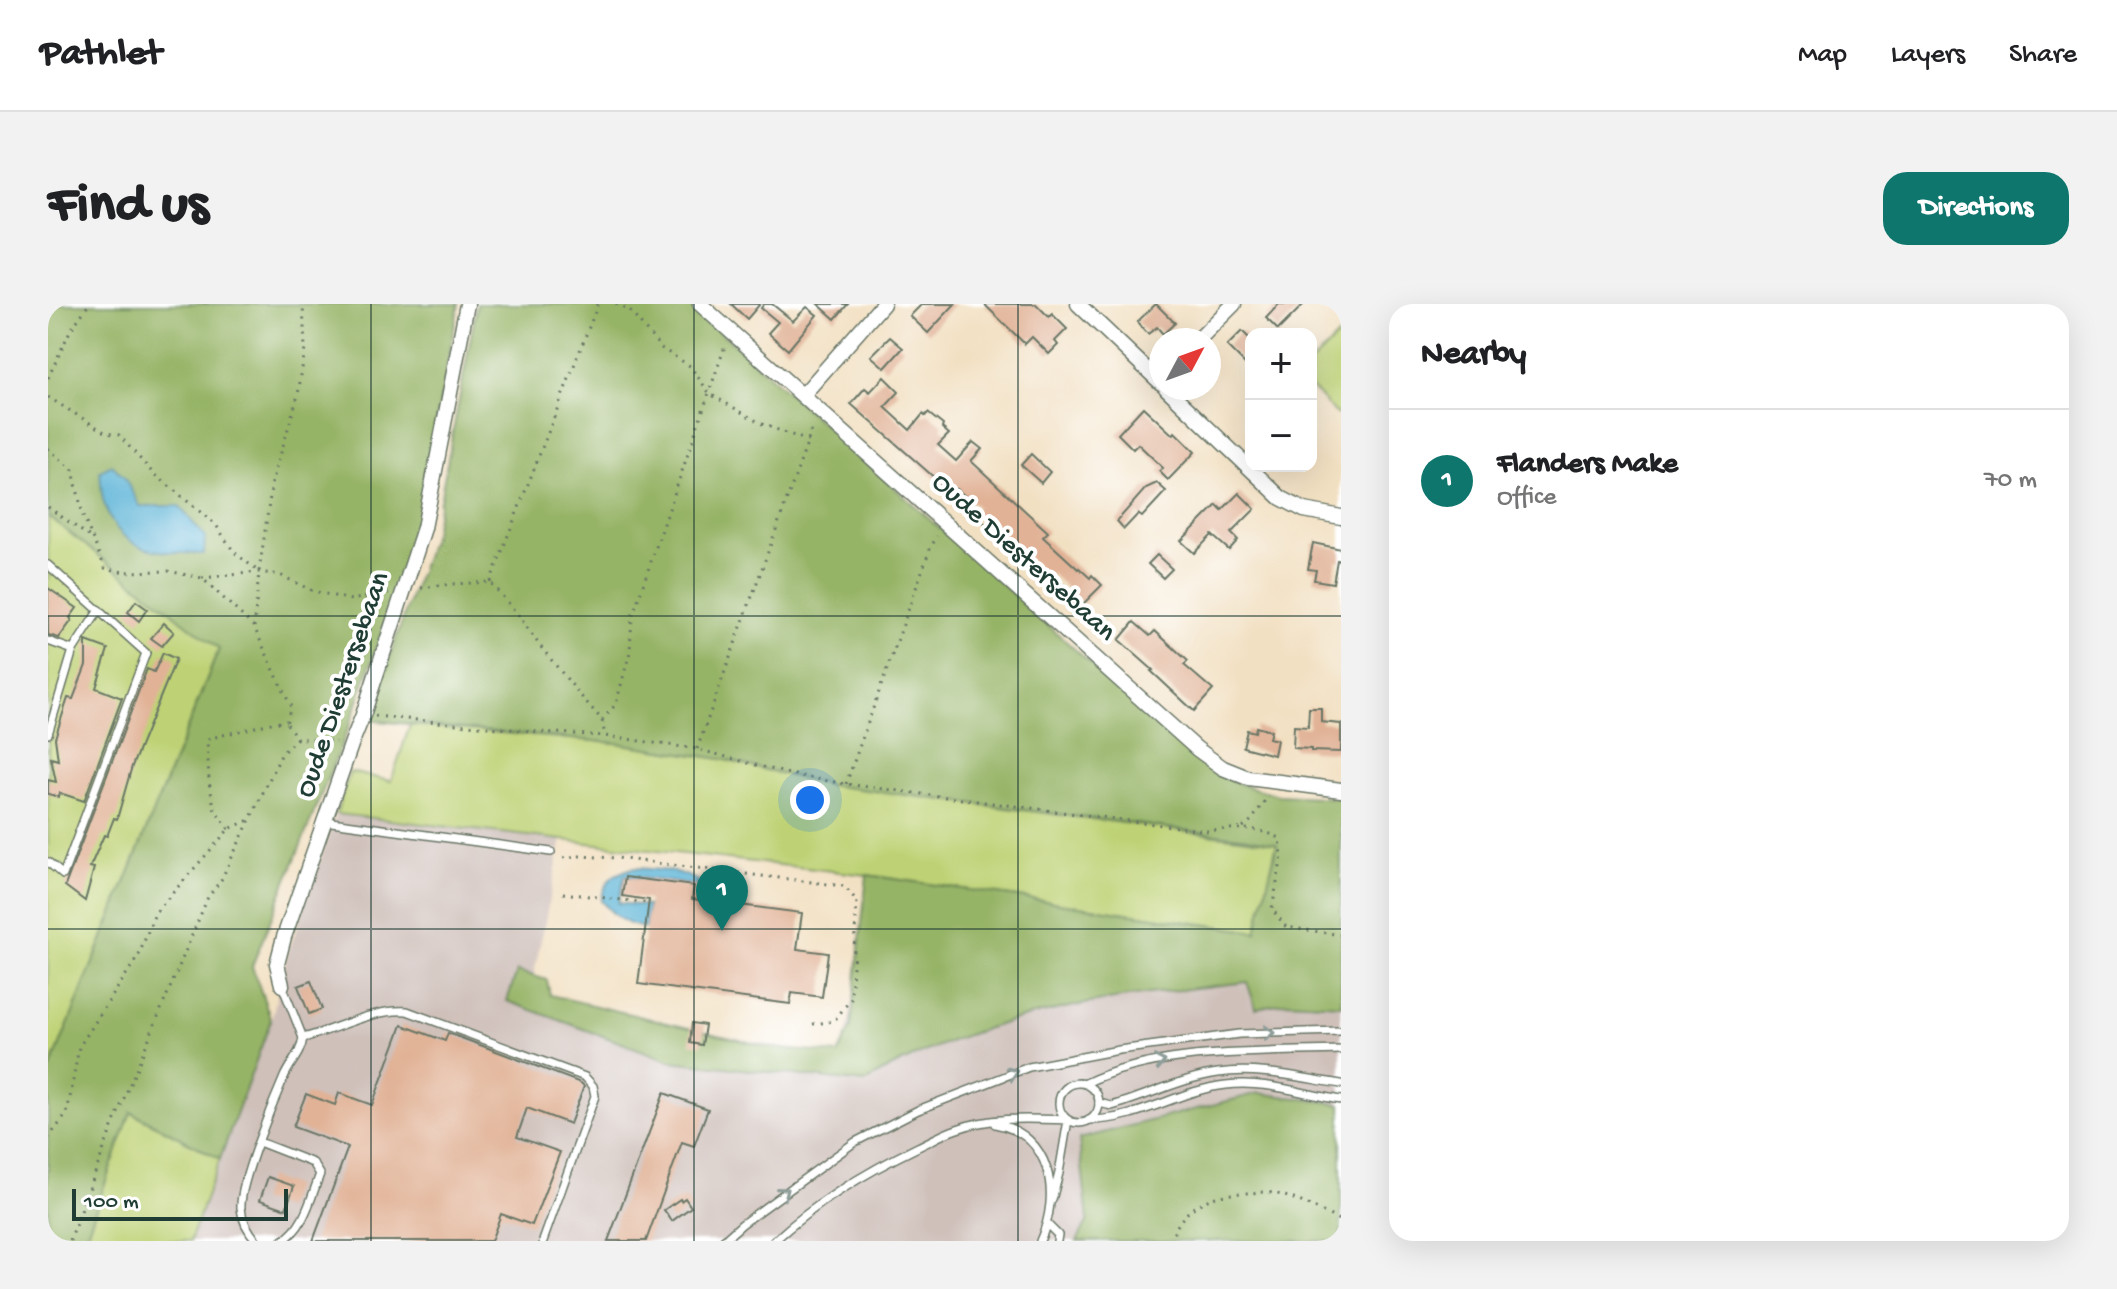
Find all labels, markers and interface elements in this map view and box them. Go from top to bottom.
text: Pathlet [40,33,161,77]
text: Map [1798,39,1847,72]
text: Layers [1891,39,1965,72]
text: Share [2009,39,2077,72]
button: Directions [1883,172,2069,245]
text: Find us [48,175,208,241]
north arrow [1149,328,1221,400]
map controls [1245,328,1317,472]
button: + [1245,328,1317,400]
text: Nearby [1421,336,1526,376]
button: − [1245,400,1317,472]
text: Flanders Make [1497,448,1678,483]
text: 1 [1442,466,1452,497]
text: 70 m [1984,466,2037,497]
street label: Oude Diestersebaan [924,467,1122,650]
text: Office [1497,483,1556,514]
street label: Oude Diestersebaan [290,567,398,802]
your location [790,780,830,820]
pin: 1 [696,865,748,931]
one-way arrow [1263,1025,1276,1042]
one-way arrow [1153,1054,1167,1071]
one-way arrow [1005,1066,1019,1082]
scale bar [72,1185,288,1221]
one-way arrow [775,1188,790,1202]
text: 100 m [84,1190,139,1216]

